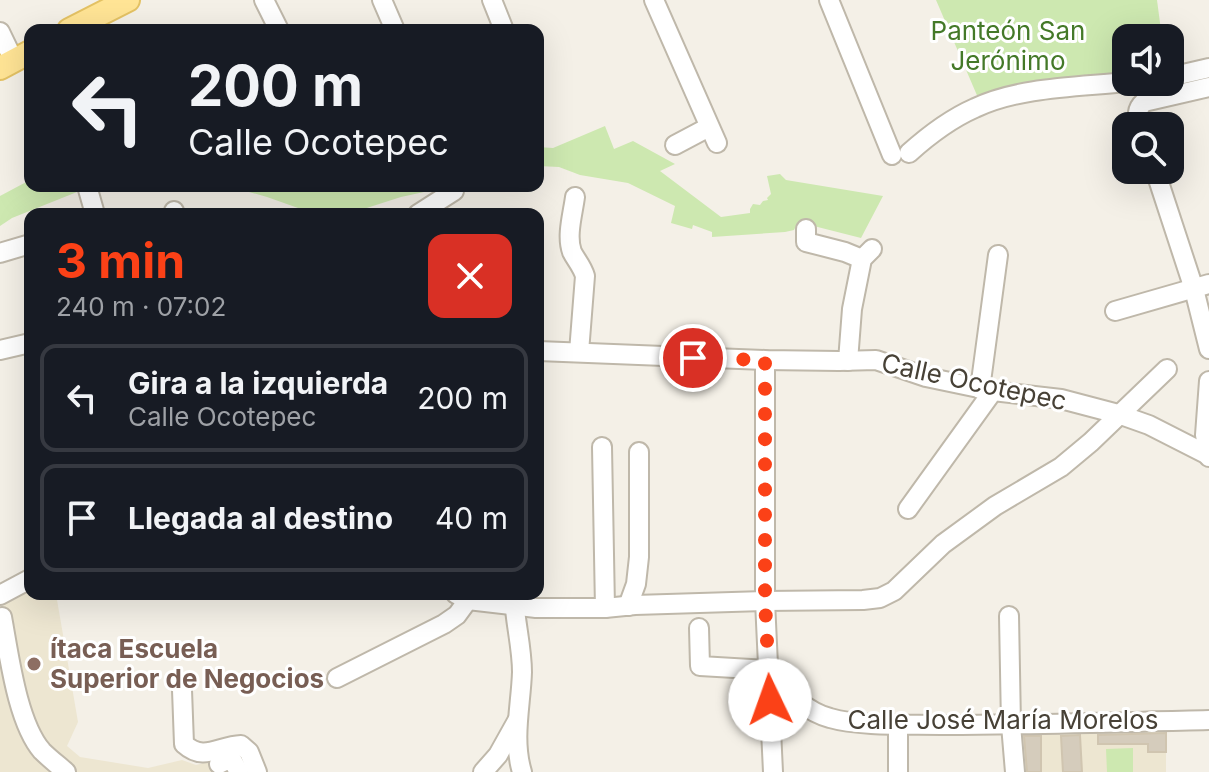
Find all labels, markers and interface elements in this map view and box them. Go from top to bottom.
park label: Panteón San Jerónimo [931,15,1085,76]
map controls [1112,24,1184,184]
button: sound [1112,24,1184,96]
text: 200 m [188,52,363,120]
icon: left [56,56,160,160]
button: search [1112,112,1184,184]
text: Calle Ocotepec [188,120,449,164]
text: 3 min [56,231,185,290]
button: close [428,234,512,318]
text: 240 m · 07:02 [56,291,226,322]
pin [659,324,727,392]
icon: arrive [671,336,715,380]
street label: Calle Ocotepec [879,347,1069,416]
text: Gira a la izquierda [128,365,388,401]
icon: left [60,376,104,420]
text: 200 m [417,380,508,416]
text: Calle Ocotepec [128,401,316,432]
icon: arrive [60,496,104,540]
text: Llegada al destino [128,500,393,536]
text: 40 m [435,500,508,536]
place label: ítaca Escuela Superior de Negocios [50,633,324,694]
marker: ítaca Escuela Superior de Negocios [25,655,43,673]
position arrow [728,658,812,742]
street label: Calle José María Morelos [848,704,1158,735]

